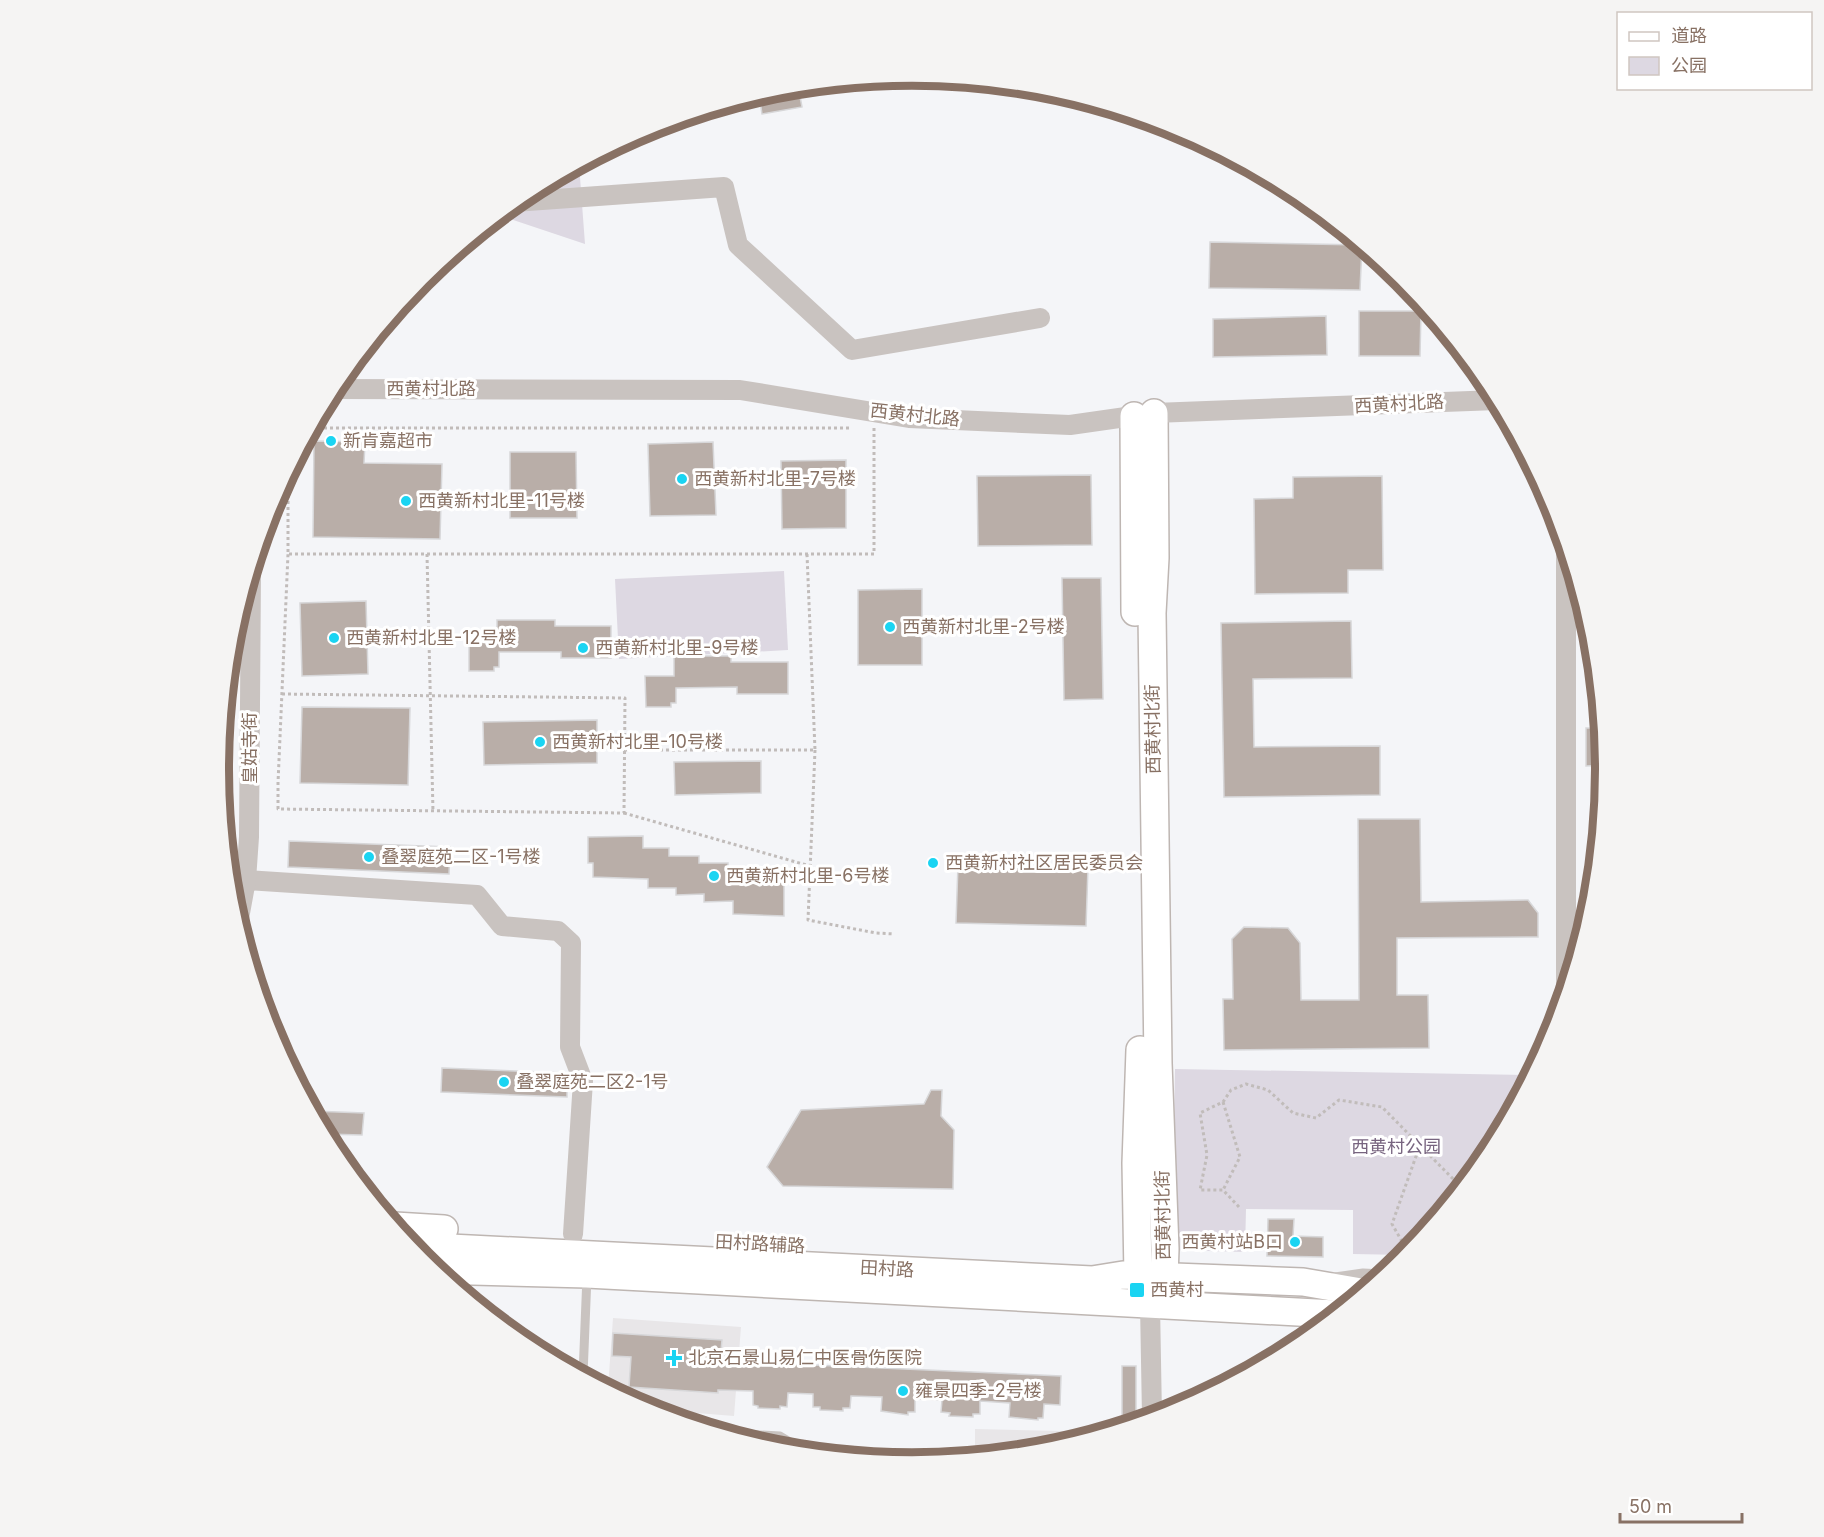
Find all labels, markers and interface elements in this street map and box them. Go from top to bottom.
legend [1617,12,1812,90]
text: 道路 [1671,25,1707,46]
text: 公园 [1671,55,1707,76]
street label: 西黄村北路 [386,378,476,399]
street label: 西黄村北路 [1353,391,1444,416]
street label: 西黄村北路 [869,399,961,430]
place label: 新肯嘉超市 [343,430,433,451]
marker: 新肯嘉超市 [324,434,338,448]
place label: 西黄新村北里-7号楼 [694,468,856,489]
marker: 西黄新村北里-7号楼 [675,472,689,486]
place label: 西黄新村北里-11号楼 [418,490,585,511]
marker: 西黄新村北里-11号楼 [399,494,413,508]
place label: 西黄新村北里-2号楼 [902,616,1065,637]
marker: 西黄新村北里-2号楼 [883,620,897,634]
place label: 西黄新村北里-12号楼 [346,627,517,648]
marker: 西黄新村北里-12号楼 [327,631,341,645]
place label: 西黄新村北里-9号楼 [595,637,758,658]
marker: 西黄新村北里-9号楼 [576,641,590,655]
street label: 西黄村北街 [1141,684,1164,774]
street label: 皇姑寺街 [239,712,260,784]
place label: 西黄新村北里-10号楼 [552,731,723,752]
marker: 西黄新村北里-10号楼 [533,735,547,749]
place label: 叠翠庭苑二区-1号楼 [381,846,541,867]
marker: 叠翠庭苑二区-1号楼 [362,850,376,864]
place label: 西黄新村社区居民委员会 [945,852,1143,873]
marker: 西黄新村社区居民委员会 [926,856,940,870]
place label: 西黄新村北里-6号楼 [726,865,889,886]
marker: 西黄新村北里-6号楼 [707,869,721,883]
place label: 叠翠庭苑二区2-1号 [516,1071,669,1092]
marker: 叠翠庭苑二区2-1号 [497,1075,511,1089]
park label: 西黄村公园 [1351,1136,1441,1157]
street label: 西黄村北街 [1151,1170,1174,1260]
street label: 田村路辅路 [715,1231,806,1256]
place label: 西黄村站B口 [1181,1231,1283,1252]
marker: 西黄村站B口 [1288,1235,1302,1249]
street label: 田村路 [860,1257,915,1280]
place label: 西黄村 [1150,1279,1204,1300]
marker: 西黄村 [1128,1281,1146,1299]
place label: 北京石景山易仁中医骨伤医院 [688,1347,922,1368]
marker: 北京石景山易仁中医骨伤医院 [665,1349,683,1367]
place label: 雍景四季-2号楼 [915,1380,1042,1401]
marker: 雍景四季-2号楼 [896,1384,910,1398]
scale bar [1620,1486,1742,1524]
text: 50 m [1629,1496,1672,1517]

